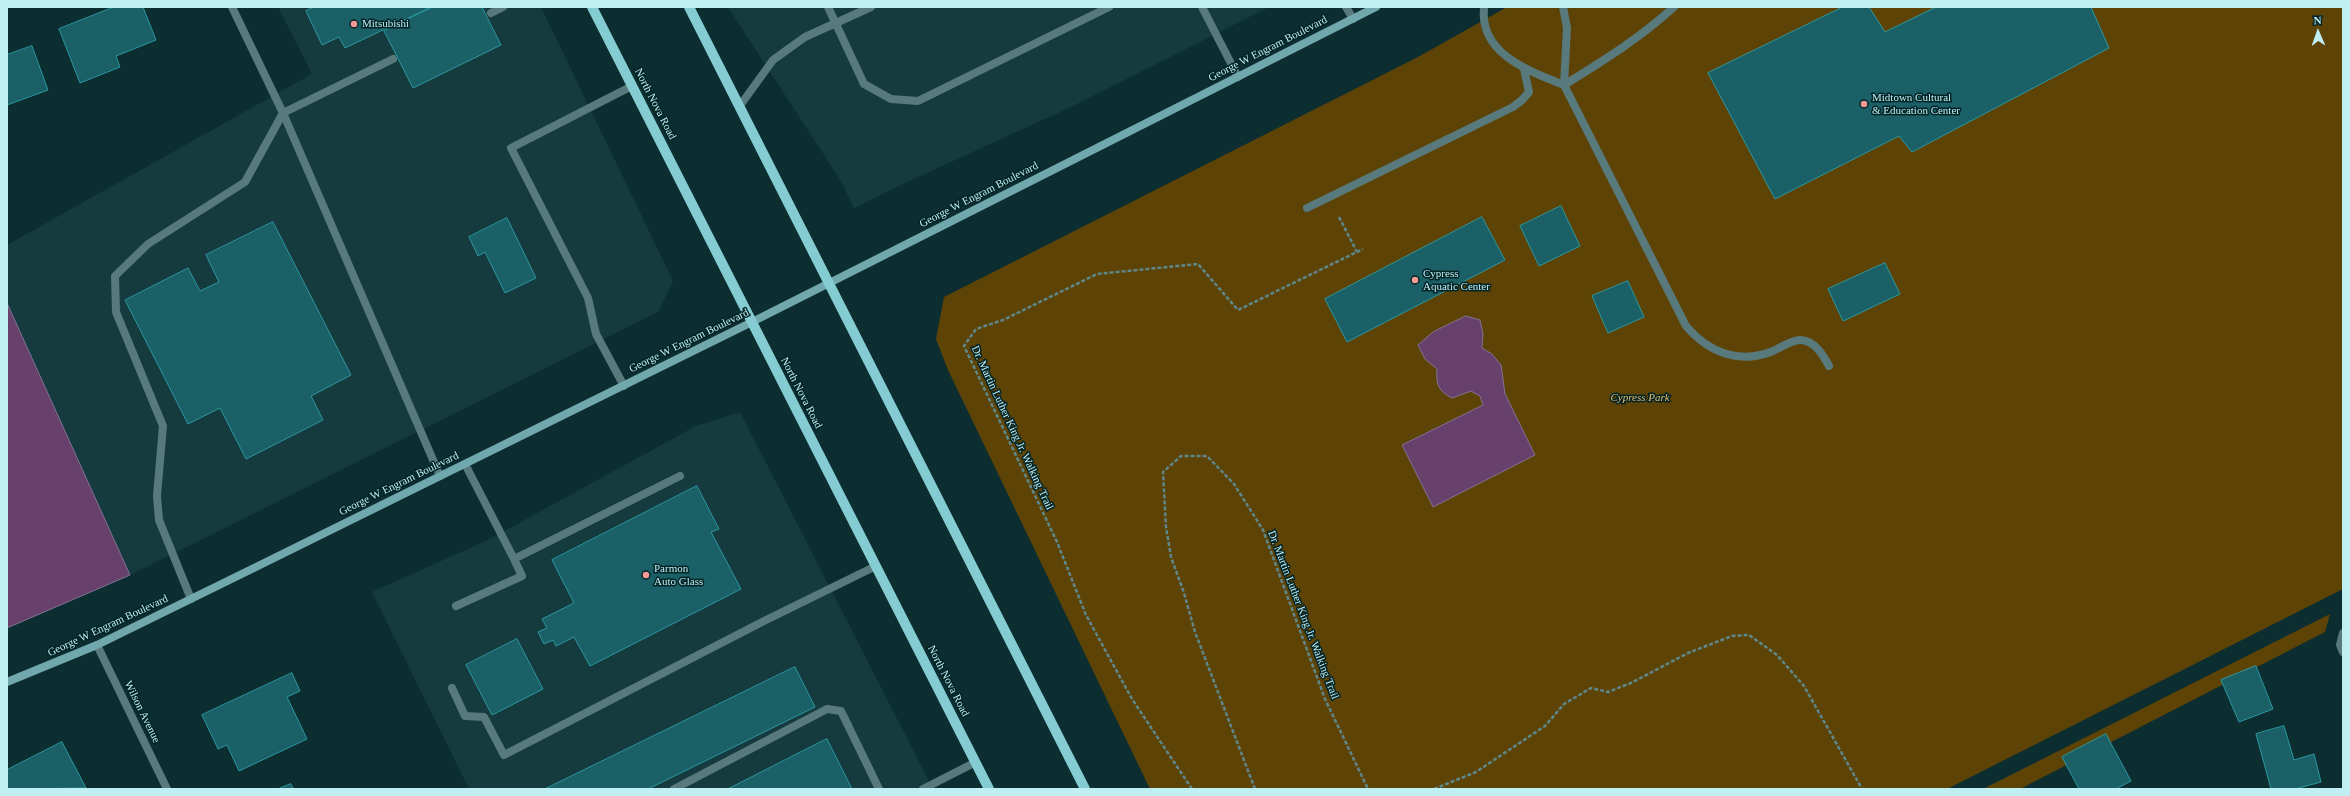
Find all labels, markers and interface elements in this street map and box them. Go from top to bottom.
north arrow [2298,12,2338,52]
street label: George W Engram Boulevard [1206,13,1330,85]
text: N [2313,14,2322,26]
place label: Mitsubishi [362,17,409,31]
marker: Mitsubishi [349,19,359,29]
street label: North Nova Road [631,66,679,142]
place label: Midtown Cultural & Education Center [1872,91,1960,117]
marker: Midtown Cultural & Education Center [1859,99,1869,109]
street label: George W Engram Boulevard [917,159,1041,231]
place label: Cypress Aquatic Center [1423,267,1490,293]
marker: Cypress Aquatic Center [1410,275,1420,285]
street label: George W Engram Boulevard [627,306,751,376]
street label: Dr. Martin Luther King Jr. Walking Trail [968,344,1056,512]
street label: North Nova Road [777,355,825,431]
park label: Cypress Park [1610,391,1670,405]
street label: George W Engram Boulevard [337,449,461,519]
street label: Dr. Martin Luther King Jr. Walking Trail [1265,529,1341,701]
place label: Parmon Auto Glass [654,562,703,588]
marker: Parmon Auto Glass [641,570,651,580]
street label: George W Engram Boulevard [46,592,170,660]
street label: North Nova Road [924,643,972,719]
street label: Wilson Avenue [121,679,163,745]

